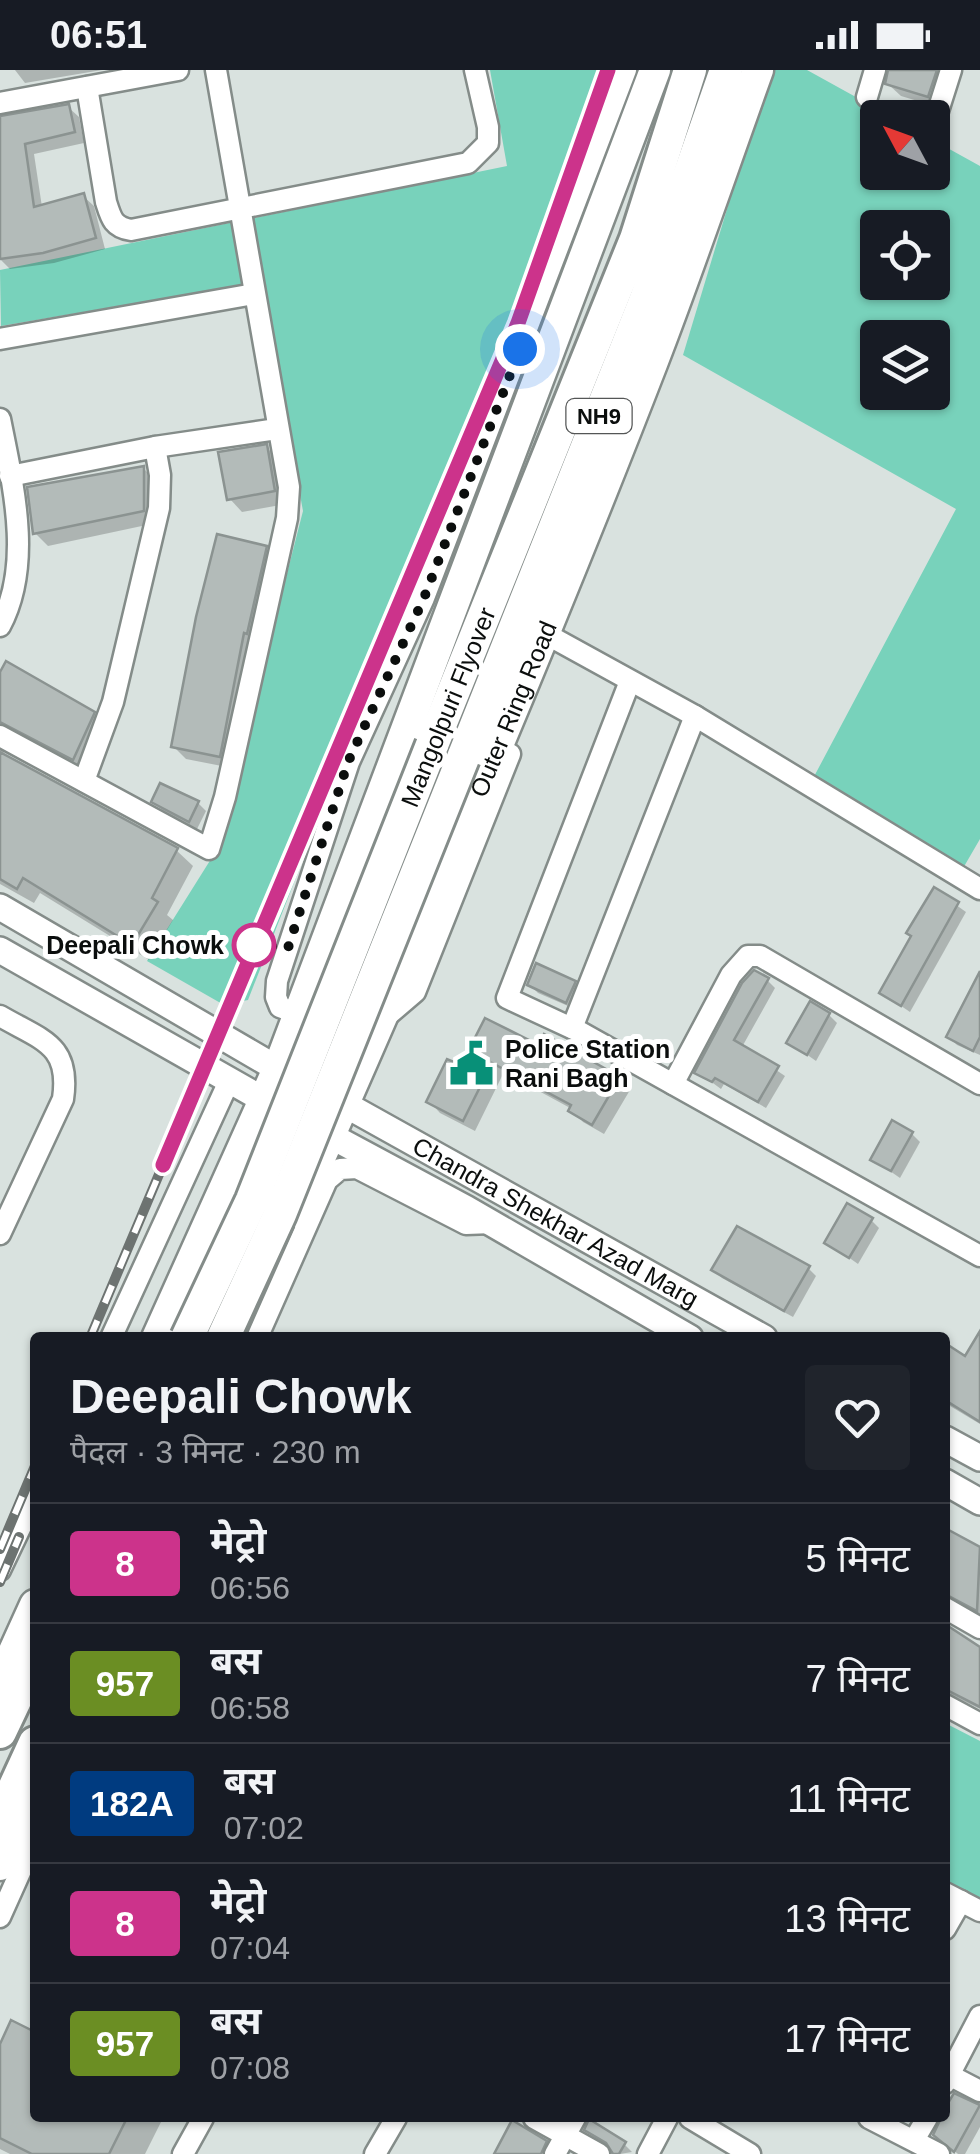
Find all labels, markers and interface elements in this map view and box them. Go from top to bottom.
text: 06:51 [50,14,147,56]
north arrow [860,100,950,190]
map controls [860,100,950,410]
button: locate [860,210,950,300]
button: layers [860,320,950,410]
your location [495,324,545,374]
road number: NH9 [566,399,632,433]
street label: Mangolpuri Flyover [395,603,501,811]
street label: Outer Ring Road [464,617,562,801]
marker: Deepali Chowk [233,924,275,966]
place label: Deepali Chowk [46,931,224,959]
place label: Police Station Rani Bagh [505,1035,670,1092]
public building icon: Police Station Rani Bagh [448,1039,496,1087]
street label: Chandra Shekhar Azad Marg [408,1131,703,1313]
button: heart [805,1365,910,1470]
text: Deepali Chowk [70,1370,411,1423]
text: पैदल · 3 मिनट · 230 m [70,1434,361,1470]
text: मेट्रो [210,1520,266,1562]
text: 5 मिनट [806,1538,910,1580]
text: 8 [115,1544,135,1583]
text: 06:56 [210,1570,290,1606]
text: बस [210,1640,262,1682]
text: 7 मिनट [806,1658,910,1700]
text: 957 [96,1664,154,1703]
text: 06:58 [210,1690,290,1726]
text: बस [224,1760,275,1802]
text: 11 मिनट [787,1778,910,1820]
text: 182A [90,1784,174,1823]
text: 07:02 [224,1810,304,1846]
text: मेट्रो [210,1880,266,1922]
text: 13 मिनट [784,1898,910,1940]
text: 8 [115,1904,135,1943]
text: 07:04 [210,1930,290,1966]
text: बस [210,2000,262,2042]
text: 17 मिनट [784,2018,910,2060]
text: 957 [96,2024,154,2063]
text: 07:08 [210,2050,290,2086]

